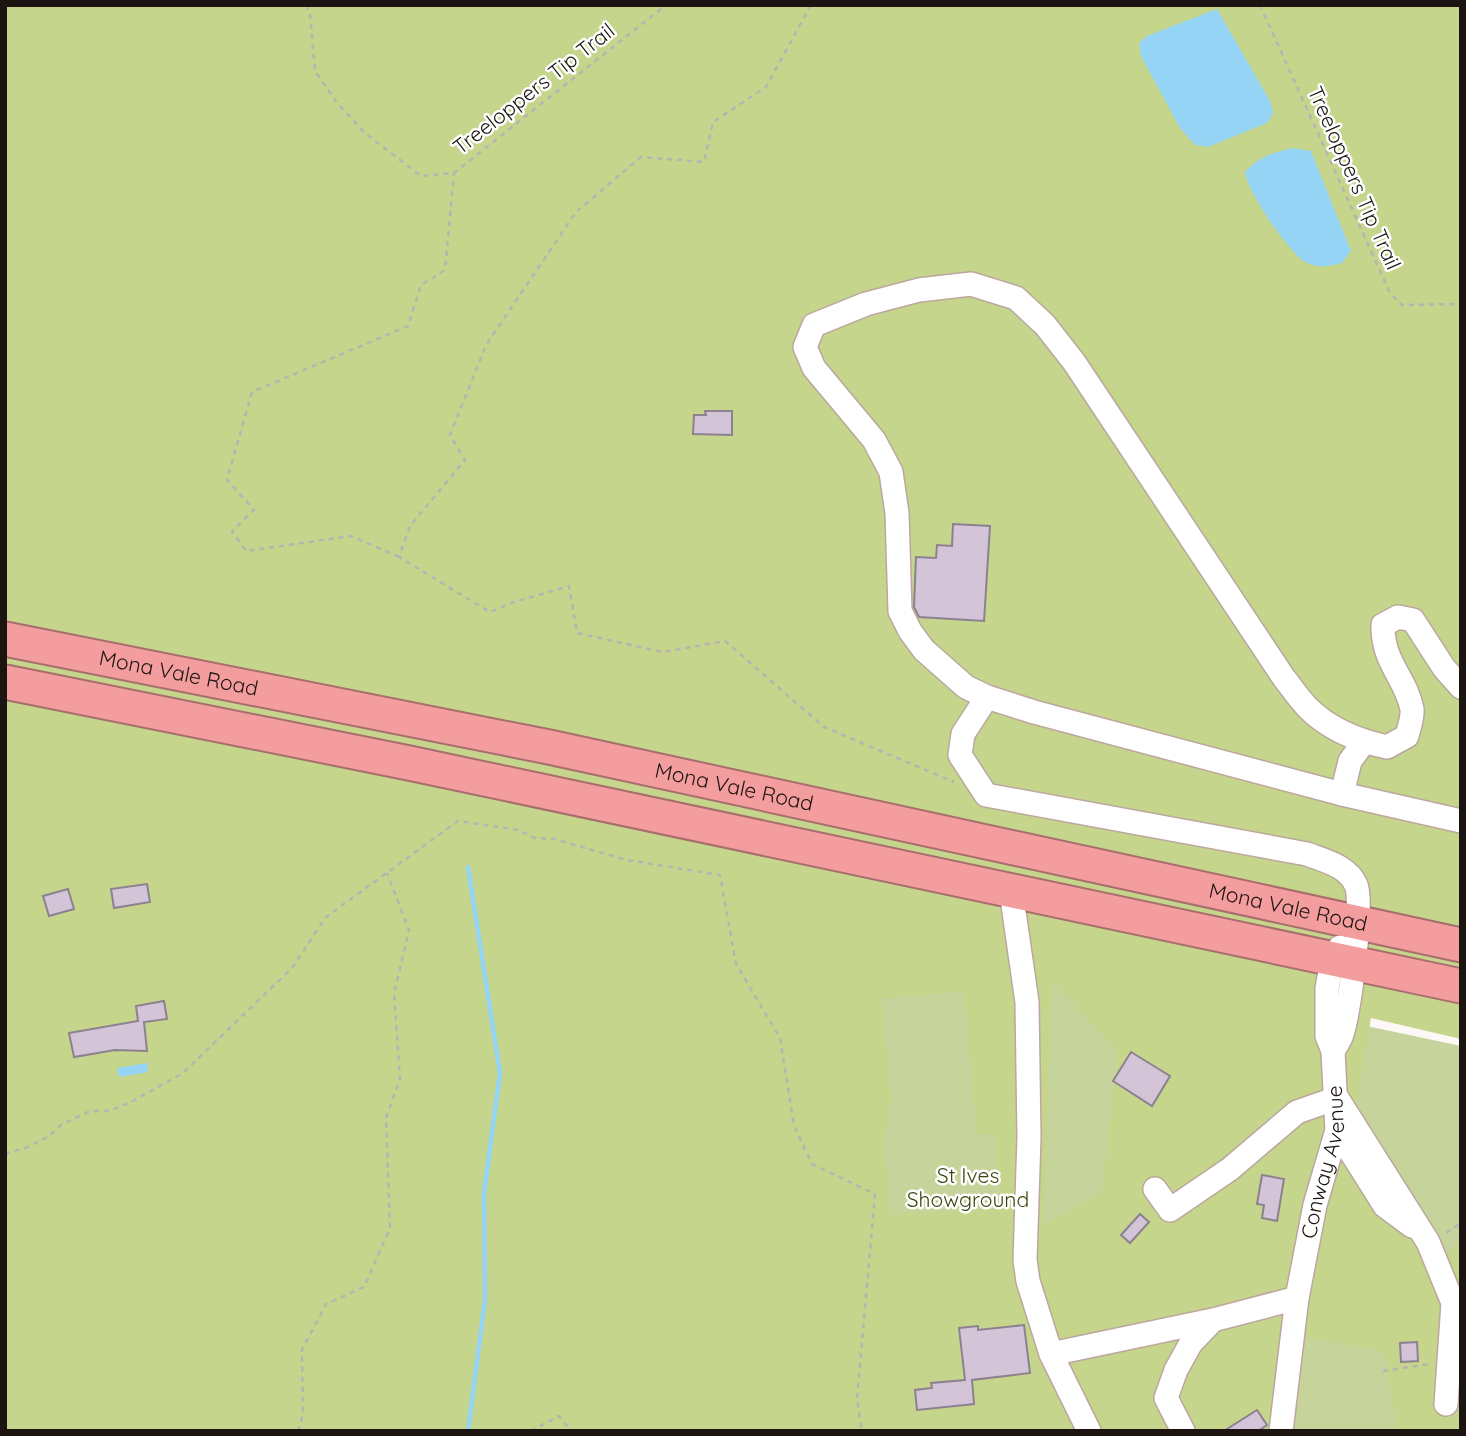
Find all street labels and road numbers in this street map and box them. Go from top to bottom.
street label: Treeloppers Tip Trail [447,17,619,159]
street label: Treeloppers Tip Trail [1303,82,1407,273]
street label: Mona Vale Road [97,644,261,701]
street label: Mona Vale Road [653,756,816,816]
street label: Mona Vale Road [1207,877,1370,936]
street label: Conway Avenue [1295,1085,1349,1241]

